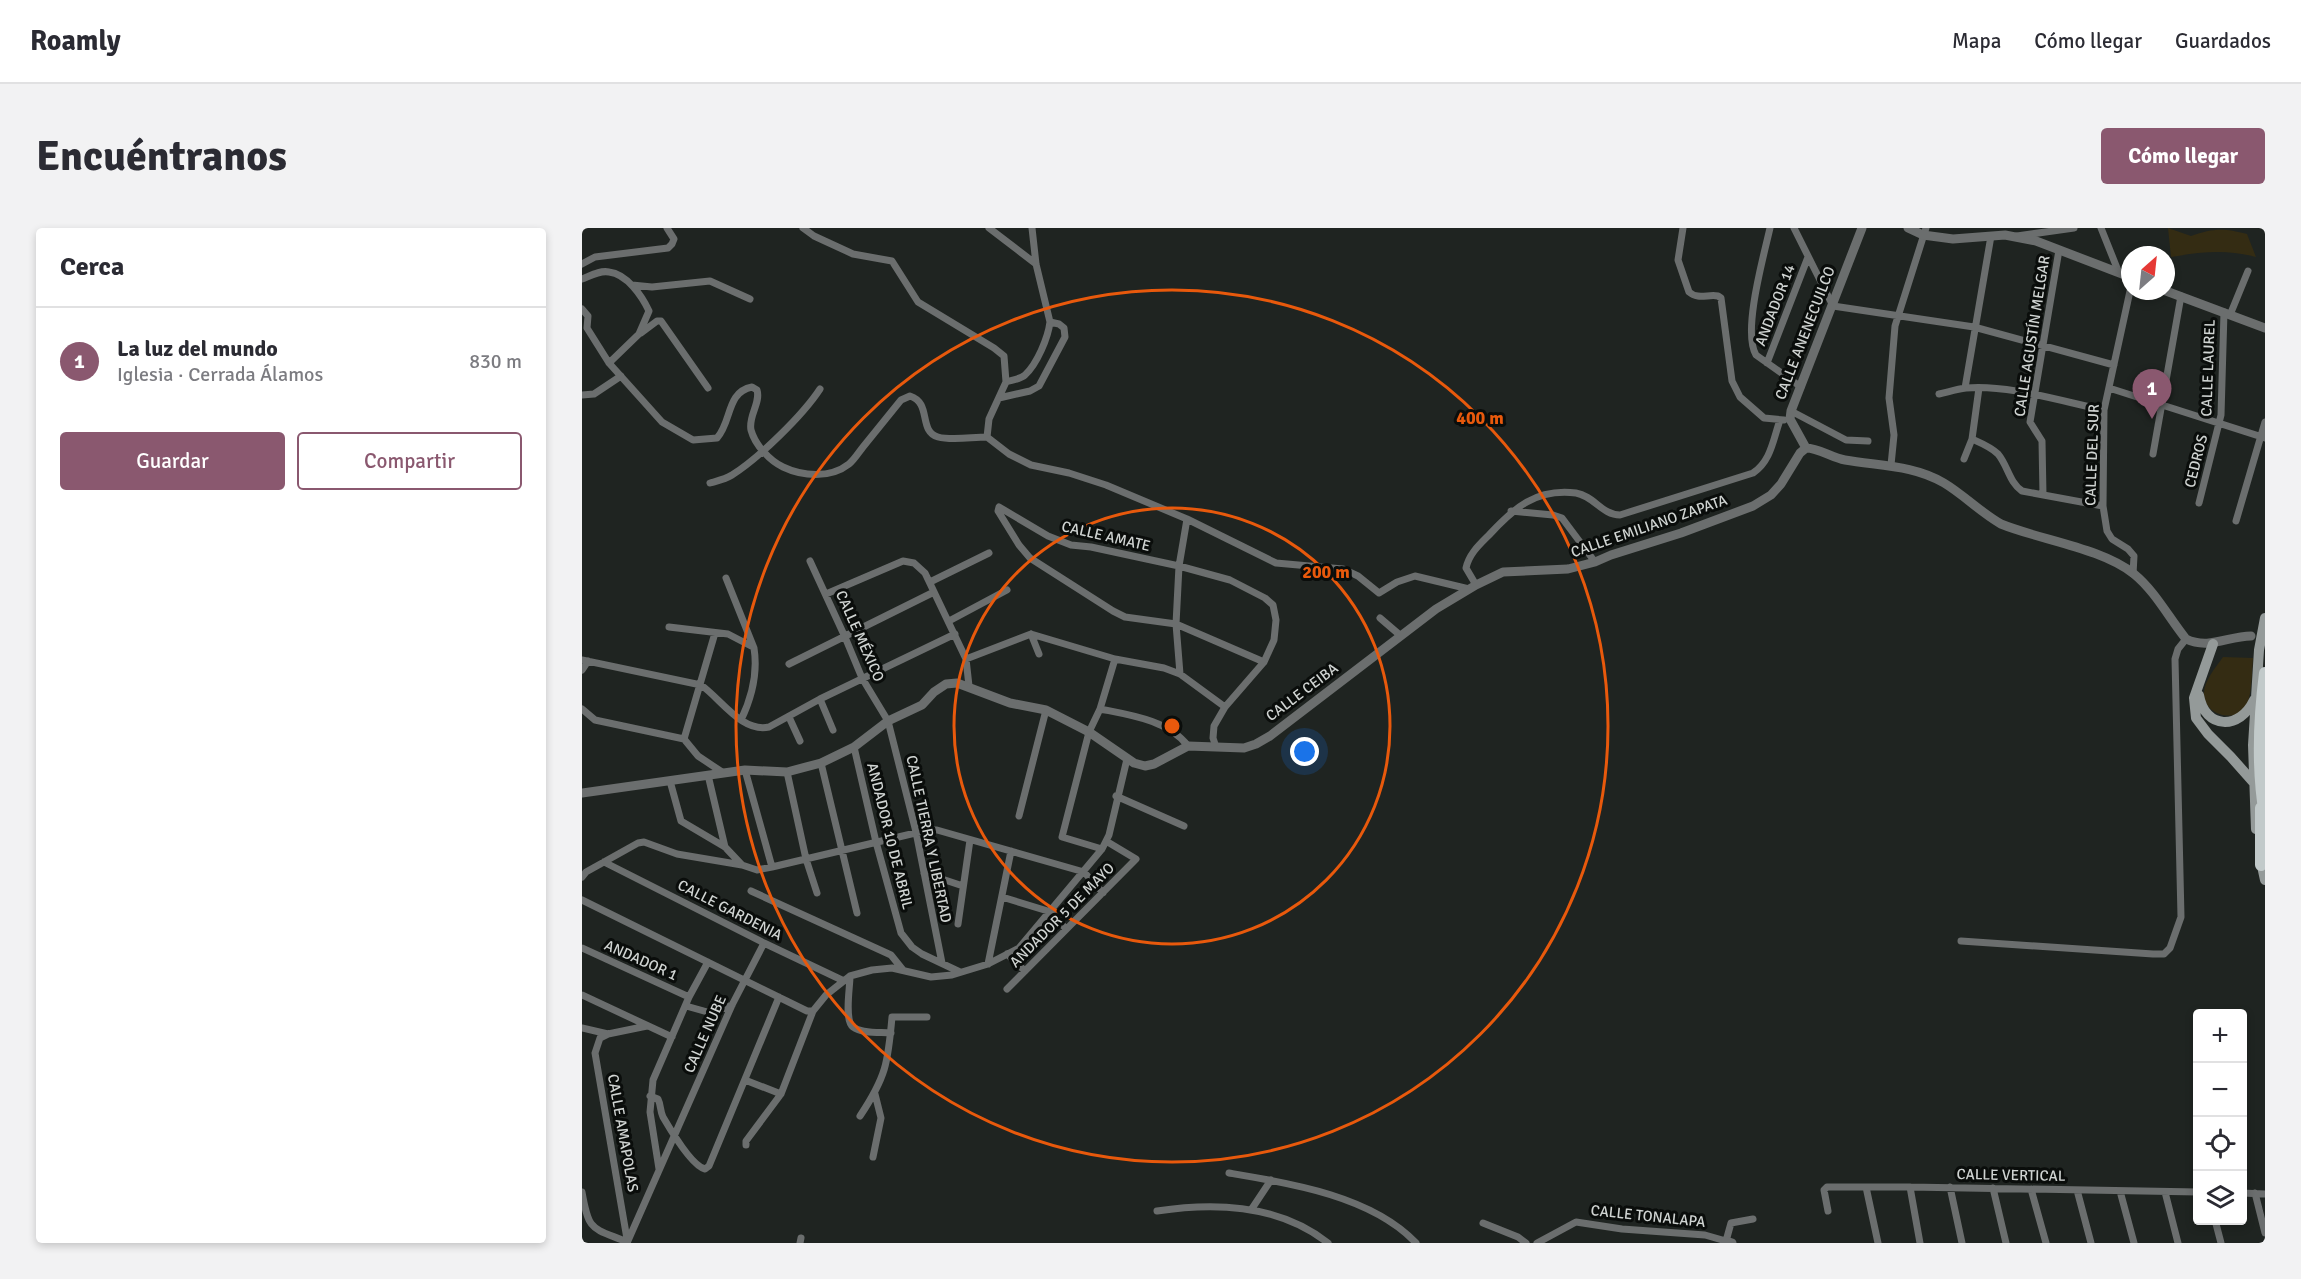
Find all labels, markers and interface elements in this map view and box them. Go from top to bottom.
text: Roamly [30,24,121,58]
text: Mapa [1952,28,2001,54]
text: Cómo llegar [2034,28,2142,54]
text: Guardados [2175,28,2271,54]
button: Cómo llegar [2101,128,2265,184]
text: Encuéntranos [36,131,287,182]
north arrow [2121,246,2175,300]
text: Cerca [60,251,124,283]
street label: CALLE AGUSTÍN MELGAR [2009,254,2054,418]
street label: ANDADOR 14 [1751,262,1799,348]
street label: CALLE ANENECUILCO [1771,264,1839,402]
street label: CALLE LAUREL [2197,319,2219,417]
text: La luz del mundo [117,335,278,362]
text: 1 [74,349,85,374]
text: 830 m [469,349,522,374]
text: Iglesia · Cerrada Álamos [117,362,323,387]
pin: 1 [2132,370,2172,419]
street label: CALLE DEL SUR [2081,404,2103,506]
text: 400 m [1456,407,1504,429]
button: Guardar [60,432,285,490]
button: Compartir [297,432,522,490]
street label: CEDROS [2181,433,2211,489]
street label: CALLE EMILIANO ZAPATA [1568,491,1730,561]
street label: CALLE AMATE [1060,517,1152,555]
text: 200 m [1302,561,1350,583]
street label: CALLE MÉXICO [832,587,889,685]
street label: CALLE CEIBA [1262,659,1342,725]
centre of rings [1162,716,1182,736]
your location [1290,737,1319,766]
street label: CALLE TIERRA Y LIBERTAD [902,754,956,924]
street label: ANDADOR 10 DE ABRIL [863,761,917,911]
street label: ANDADOR 5 DE MAYO [1006,859,1118,971]
street label: CALLE GARDENIA [675,876,785,944]
street label: ANDADOR 1 [602,936,680,984]
street label: CALLE NUBE [680,992,730,1076]
map controls [2193,1009,2247,1225]
button: + [2193,1009,2247,1063]
button: − [2193,1063,2247,1117]
street label: CALLE AMAPOLAS [604,1073,642,1193]
button: locate [2193,1117,2247,1171]
street label: CALLE VERTICAL [1956,1165,2066,1185]
button: layers [2193,1171,2247,1225]
street label: CALLE TONALAPA [1590,1201,1706,1231]

